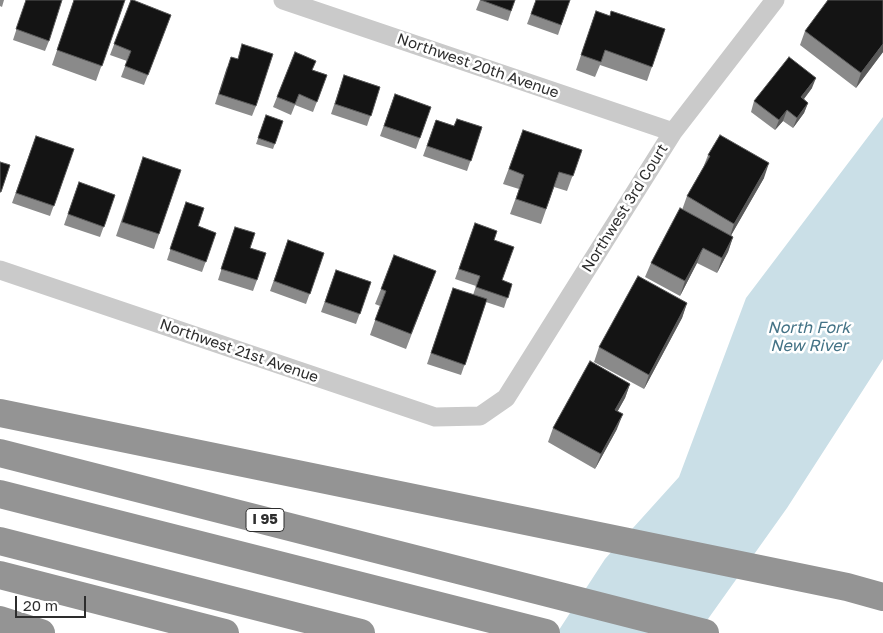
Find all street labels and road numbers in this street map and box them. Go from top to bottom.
street label: Northwest 20th Avenue [395,30,561,102]
street label: Northwest 3rd Court [578,141,672,275]
street label: Northwest 21st Avenue [157,315,321,387]
road number: I 95 [246,508,284,532]

